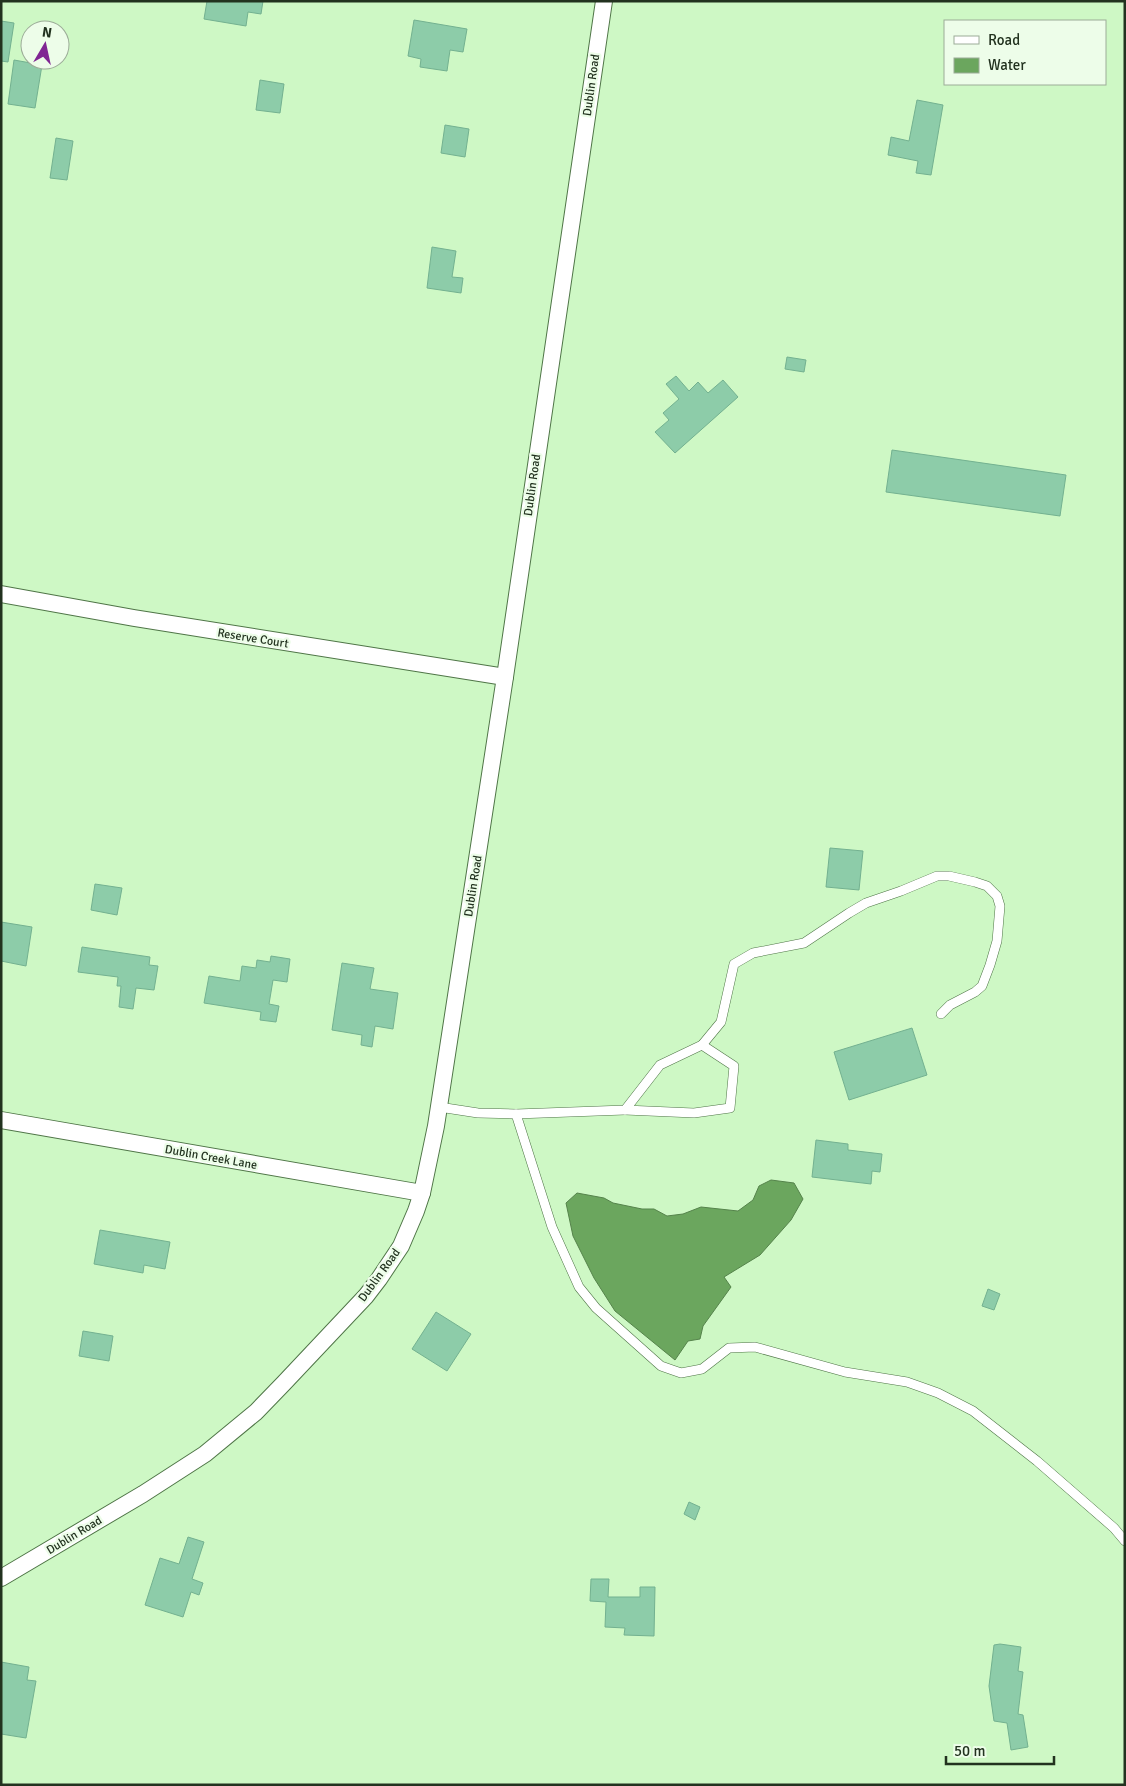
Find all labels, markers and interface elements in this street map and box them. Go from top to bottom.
north arrow [20,20,70,70]
legend [944,20,1106,85]
text: N [41,23,53,42]
text: Road [988,31,1020,49]
street label: Dublin Road [580,53,603,117]
text: Water [988,56,1026,74]
street label: Dublin Road [521,453,544,517]
street label: Reserve Court [216,625,290,652]
street label: Dublin Road [461,854,486,918]
street label: Dublin Creek Lane [164,1142,258,1173]
street label: Dublin Road [355,1246,404,1305]
street label: Dublin Road [44,1513,105,1558]
scale bar [946,1734,1054,1766]
text: 50 m [954,1742,985,1760]

